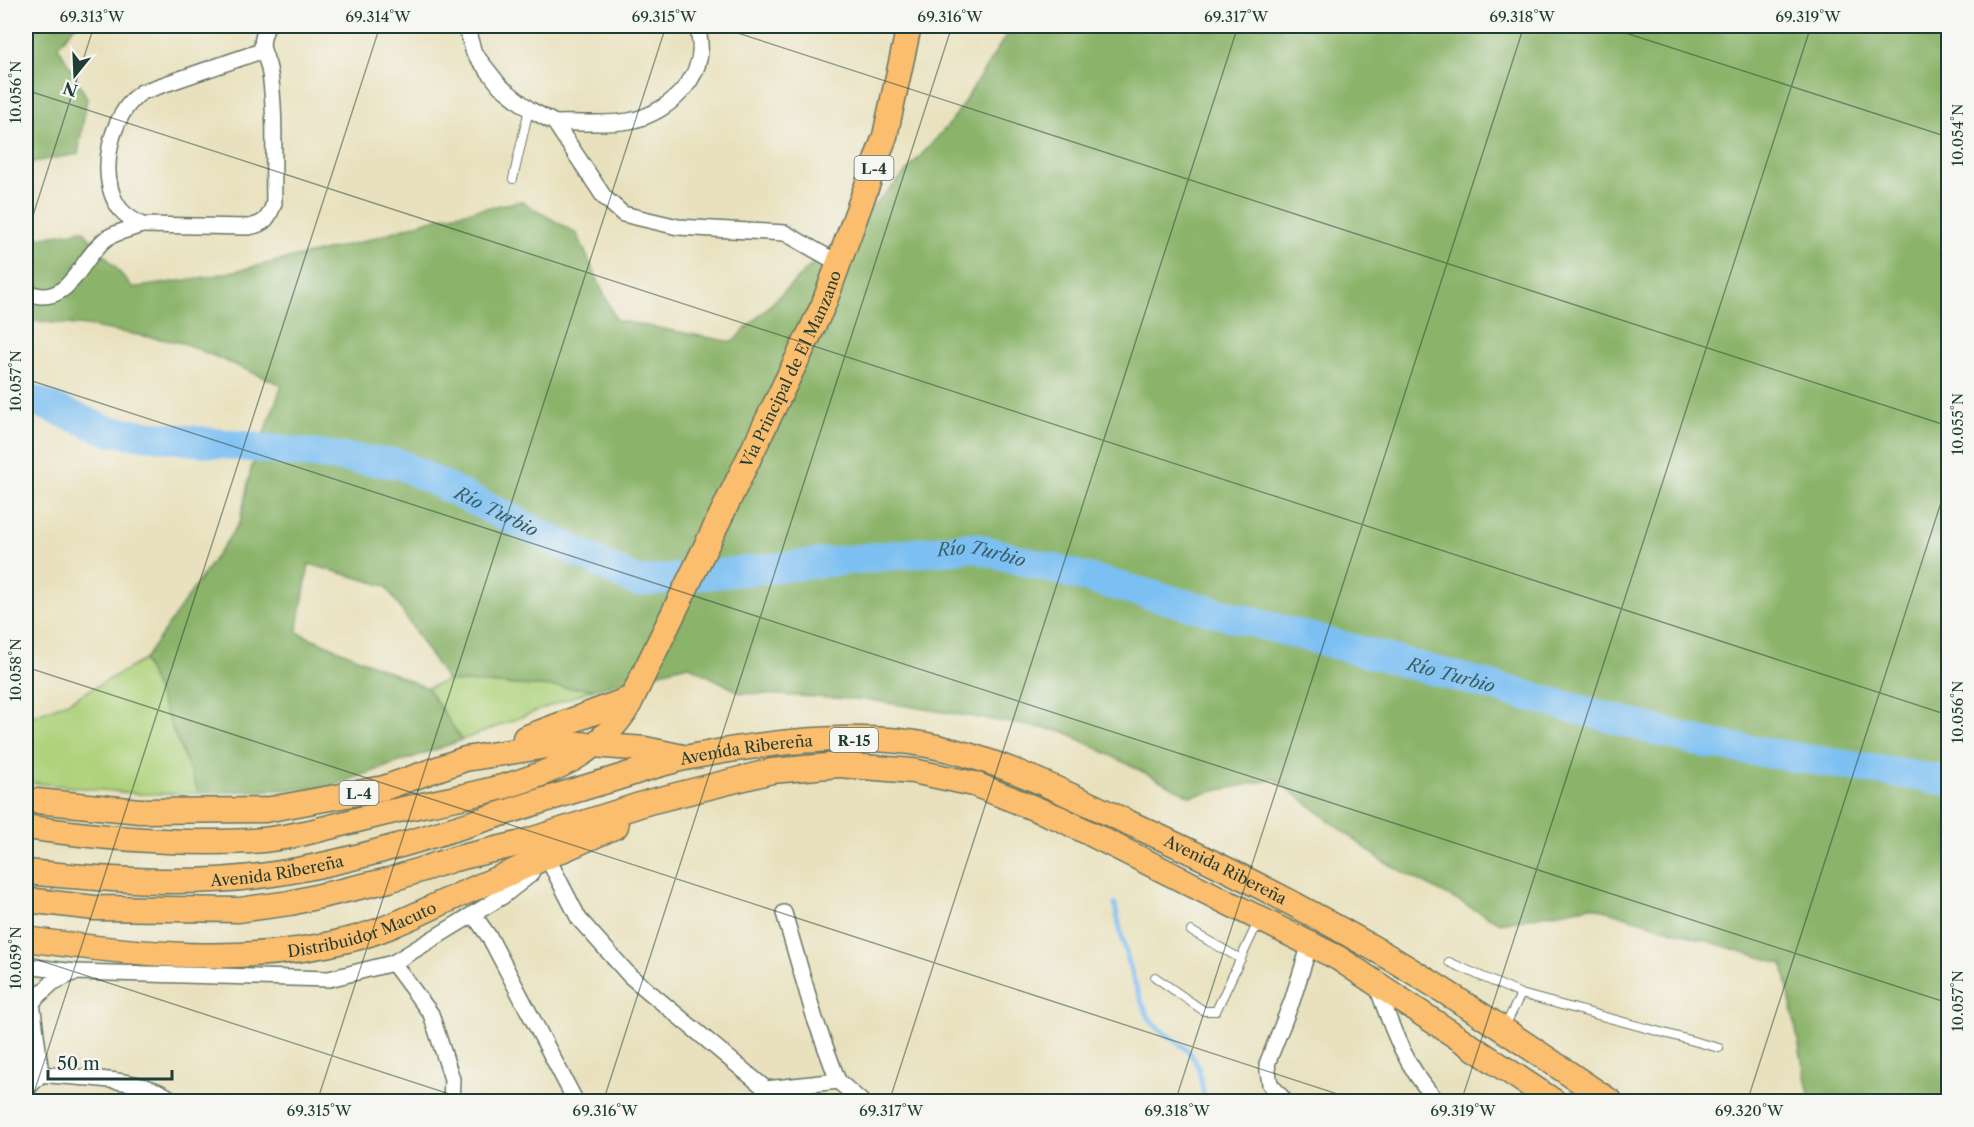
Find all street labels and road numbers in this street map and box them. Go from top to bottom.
road number: L-4 [854,156,894,180]
street label: Vía Principal de El Manzano [735,267,845,472]
road number: R-15 [830,728,878,752]
street label: Avenida Ribereña [677,730,814,769]
road number: L-4 [340,781,378,805]
street label: Avenida Ribereña [1160,830,1291,909]
street label: Avenida Ribereña [209,850,346,890]
street label: Distribuidor Macuto [286,897,439,961]

